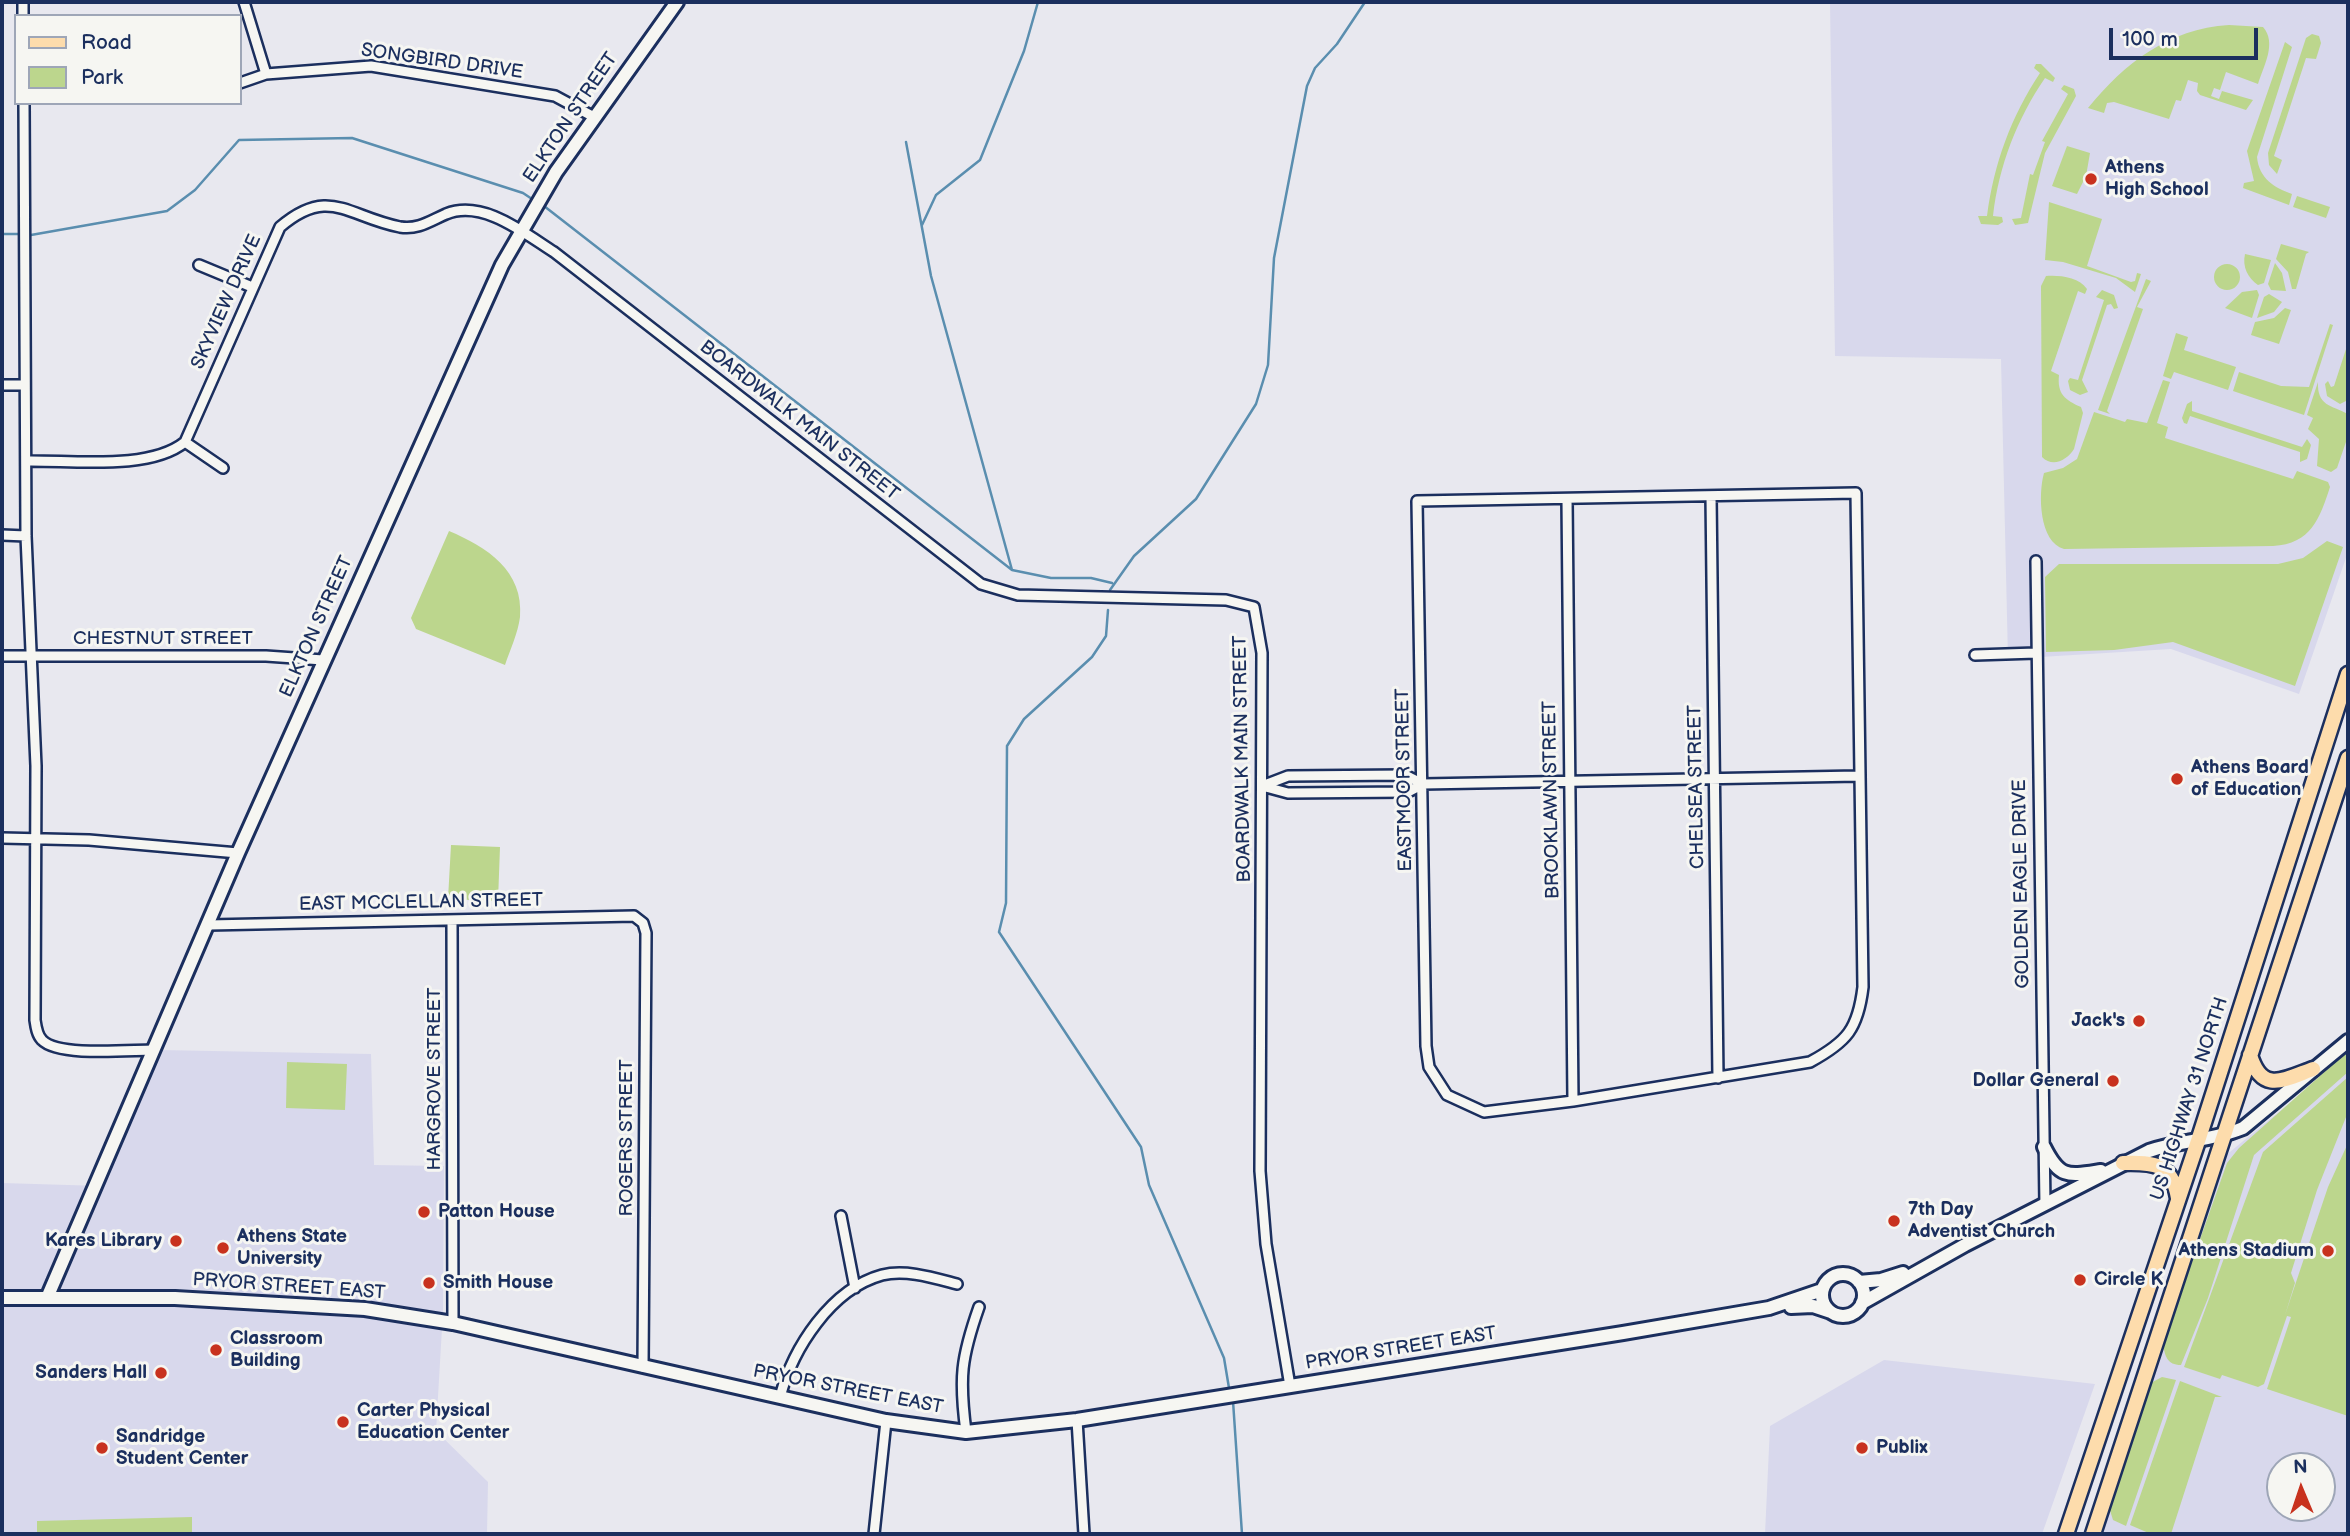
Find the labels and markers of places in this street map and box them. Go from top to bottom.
place label: Athens High School [2105,157,2209,201]
marker: Athens High School [2083,171,2099,187]
place label: Athens Board of Education [2191,757,2309,801]
marker: Athens Board of Education [2169,771,2185,787]
place label: Jack's [2071,1010,2125,1032]
marker: Jack's [2131,1013,2147,1029]
place label: Dollar General [1973,1070,2099,1092]
marker: Dollar General [2105,1073,2121,1089]
place label: 7th Day Adventist Church [1908,1199,2055,1243]
place label: Patton House [438,1201,555,1223]
marker: Patton House [416,1204,432,1220]
marker: 7th Day Adventist Church [1886,1213,1902,1229]
place label: Athens State University [237,1226,347,1270]
place label: Kares Library [45,1230,162,1252]
marker: Kares Library [168,1233,184,1249]
marker: Athens State University [215,1240,231,1256]
place label: Athens Stadium [2178,1240,2314,1262]
marker: Athens Stadium [2320,1243,2336,1259]
place label: Circle K [2094,1269,2163,1291]
place label: Smith House [443,1272,553,1294]
marker: Circle K [2072,1272,2088,1288]
marker: Smith House [421,1275,437,1291]
place label: Classroom Building [230,1328,323,1372]
marker: Classroom Building [208,1342,224,1358]
place label: Sanders Hall [35,1362,147,1384]
marker: Sanders Hall [153,1365,169,1381]
place label: Carter Physical Education Center [357,1400,509,1444]
marker: Carter Physical Education Center [335,1414,351,1430]
place label: Sandridge Student Center [116,1426,248,1470]
place label: Publix [1876,1437,1928,1459]
marker: Sandridge Student Center [94,1440,110,1456]
marker: Publix [1854,1440,1870,1456]

